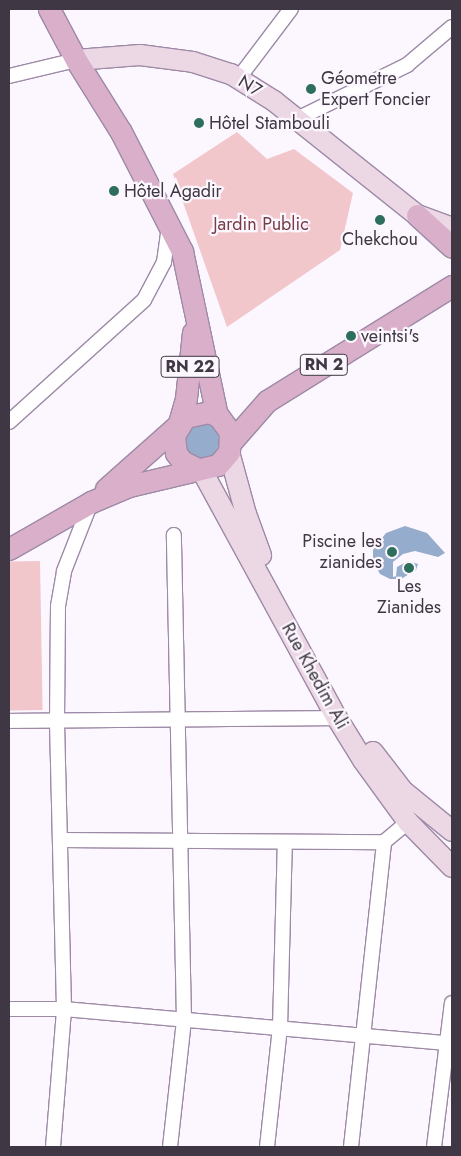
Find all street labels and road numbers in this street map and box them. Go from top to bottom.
street label: N7 [234,71,266,101]
road number: RN 2 [299,352,349,378]
road number: RN 22 [160,354,220,381]
street label: Rue Khedim Ali [277,619,353,733]

